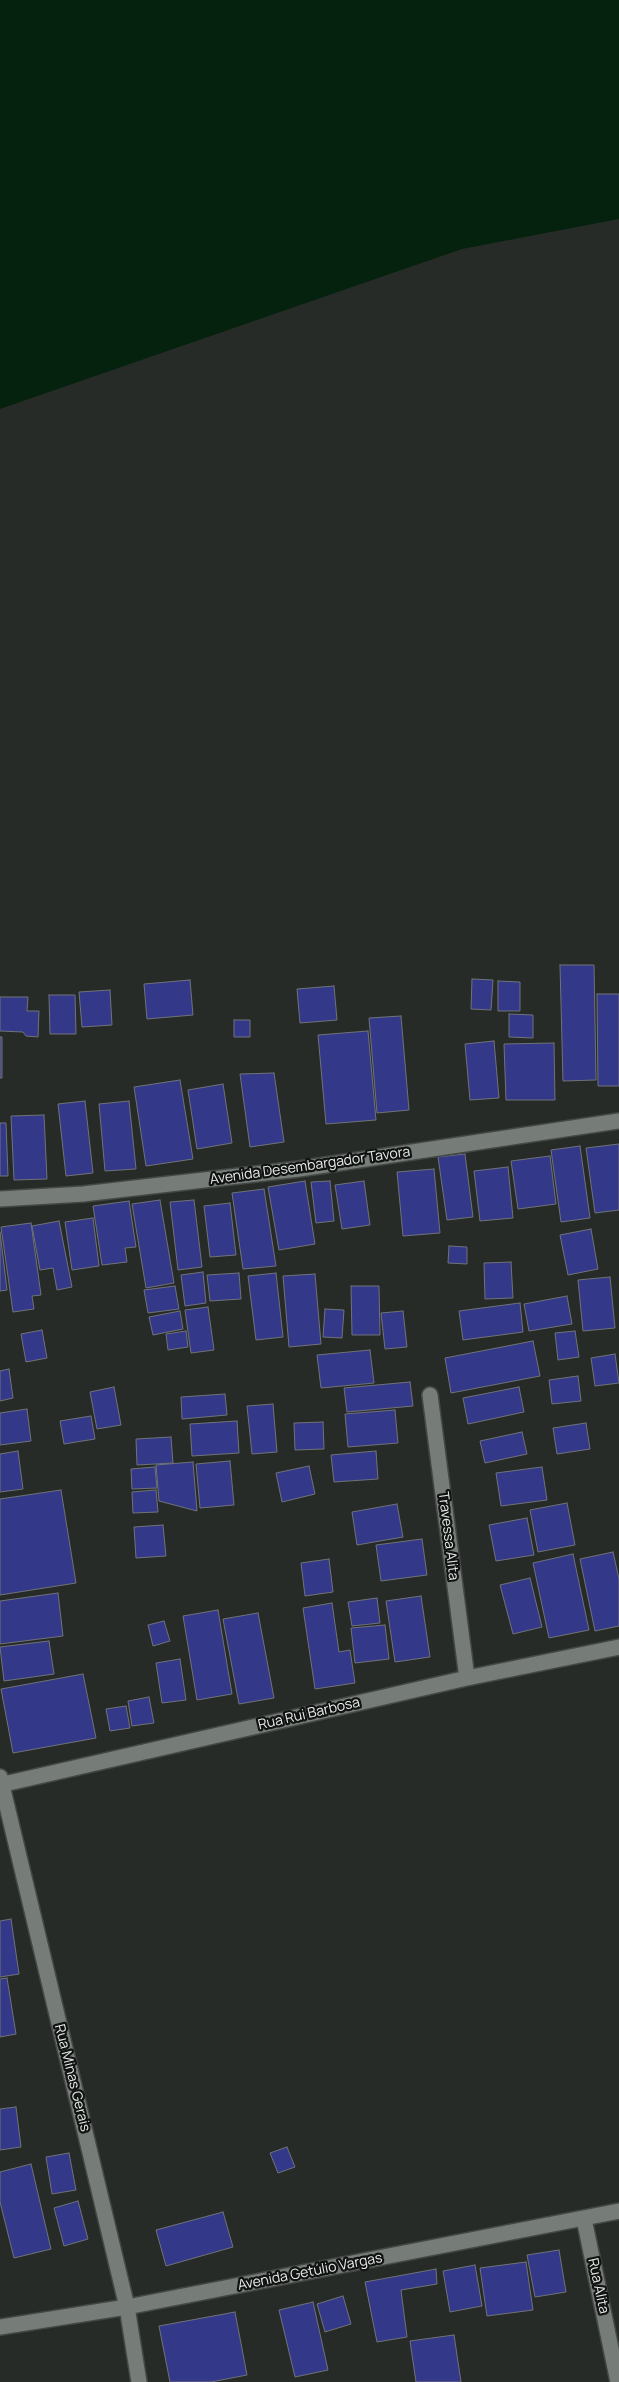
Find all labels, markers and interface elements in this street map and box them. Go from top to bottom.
street label: Avenida Desembargador Tavora [209,1144,411,1188]
street label: Travessa Alita [434,1491,462,1581]
street label: Rua Rui Barbosa [256,1694,362,1734]
street label: Rua Minas Gerais [51,2022,93,2134]
street label: Avenida Getúlio Vargas [236,2250,384,2294]
street label: Rua Alita [584,2257,612,2315]

